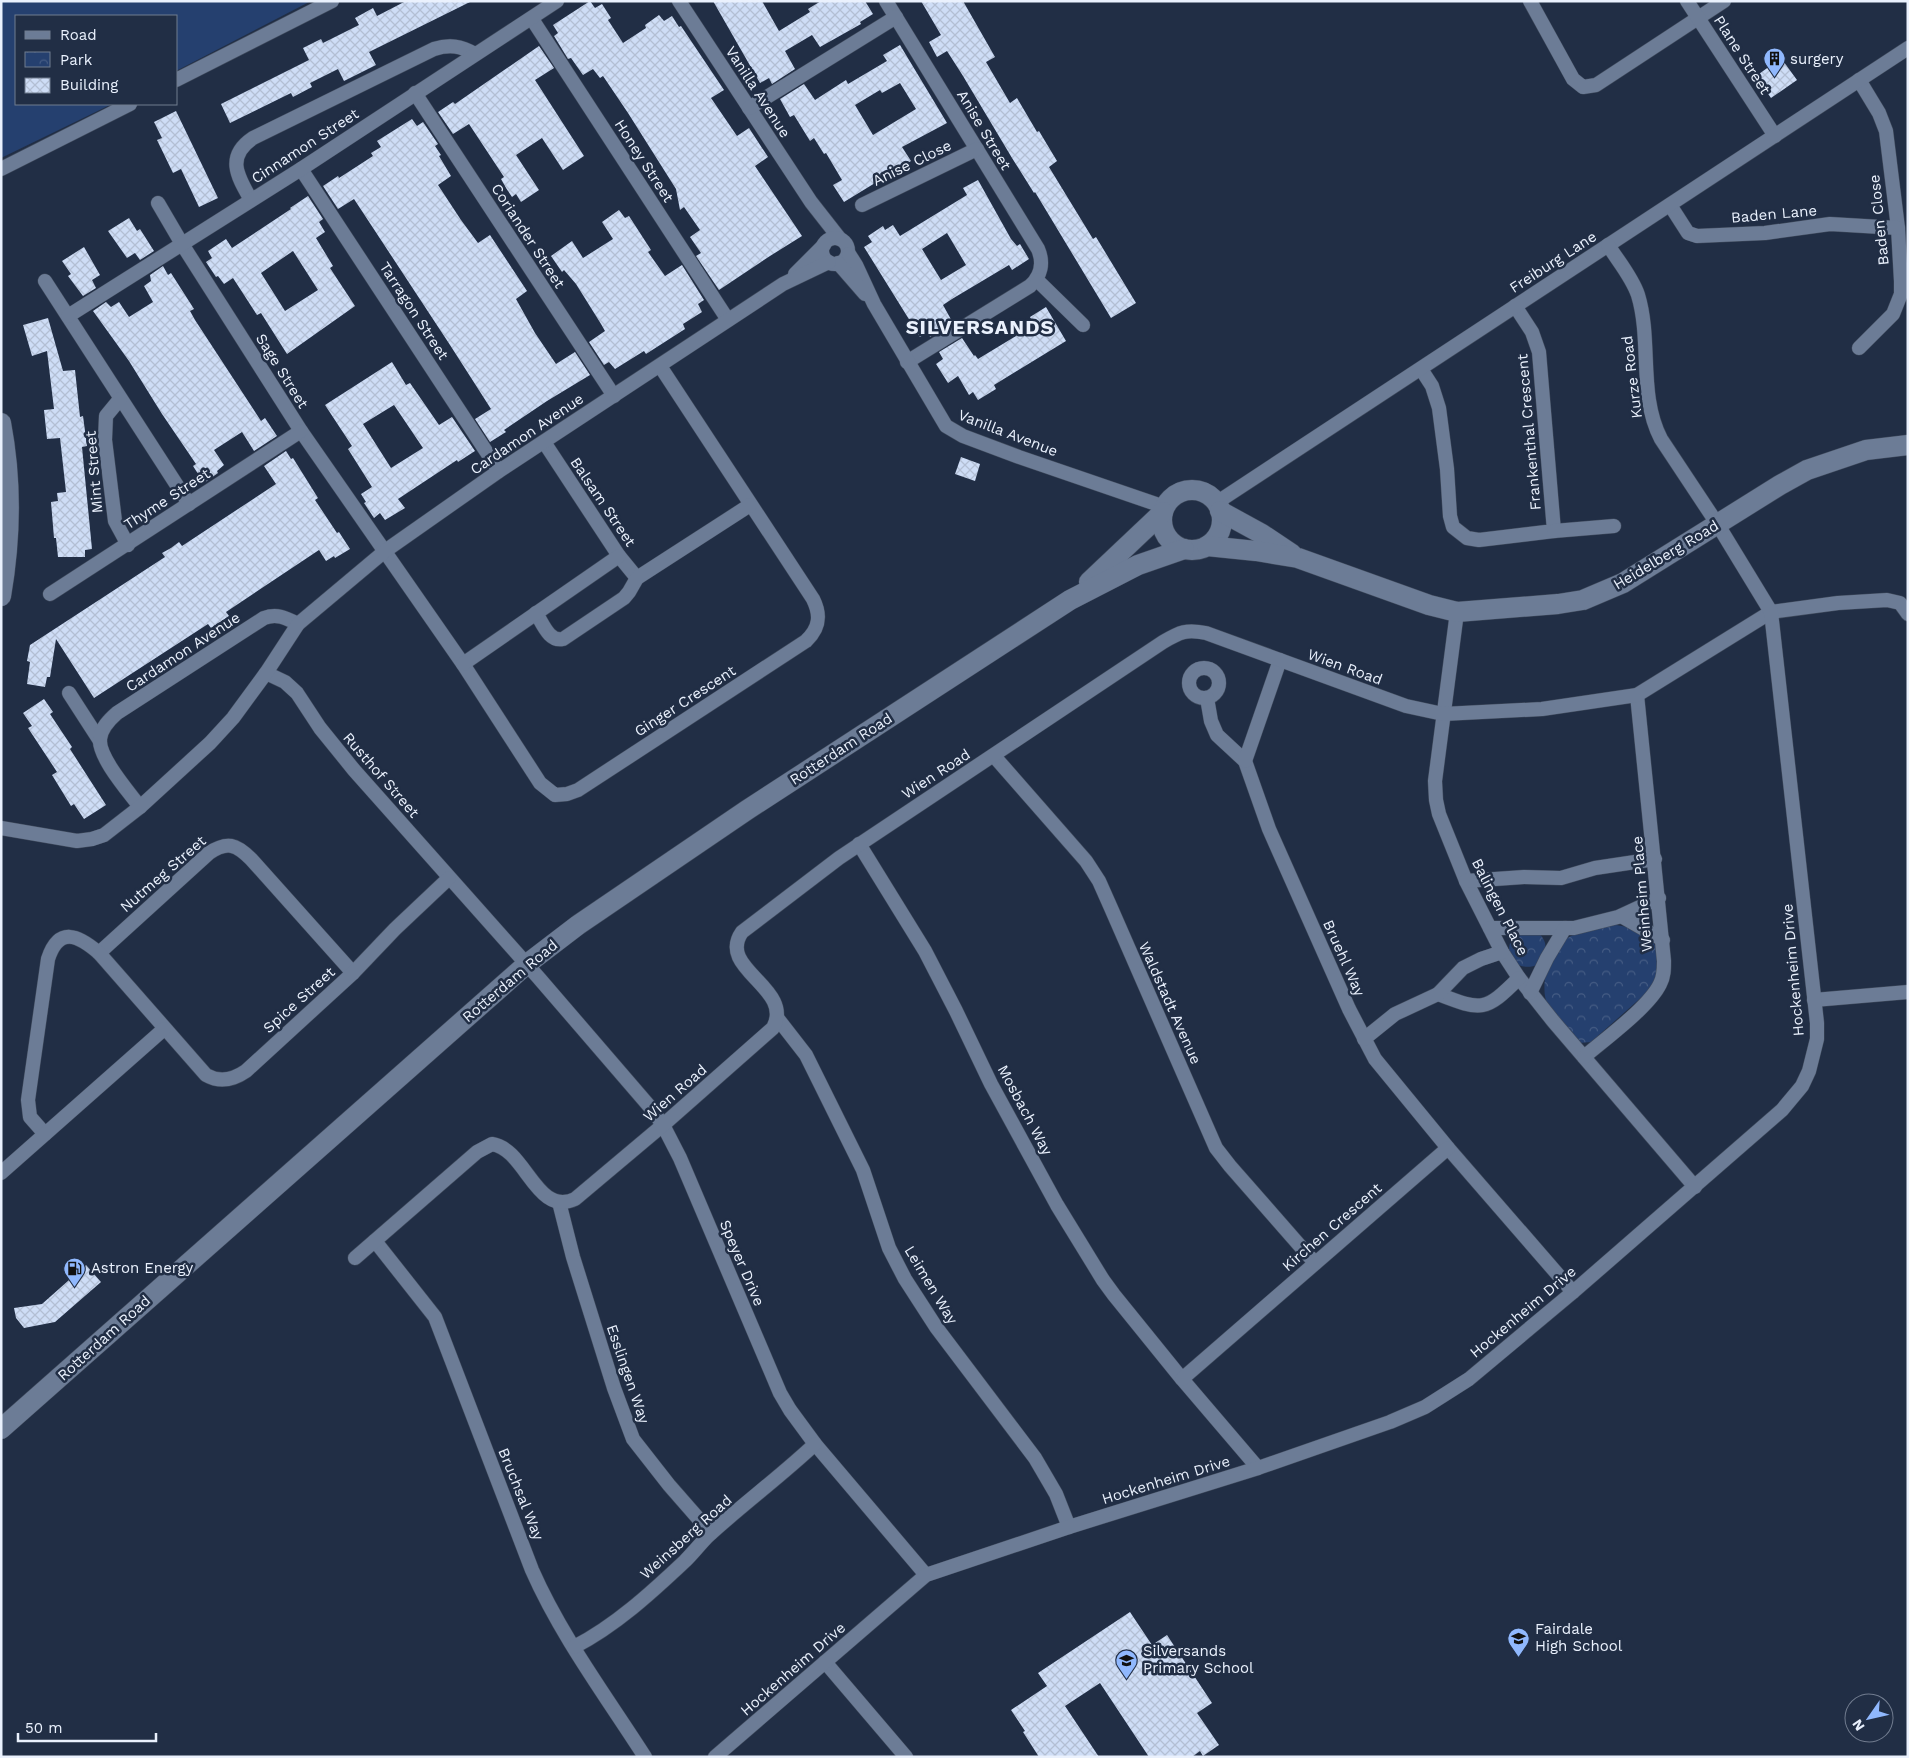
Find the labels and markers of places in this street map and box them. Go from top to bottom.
building icon: surgery [1762,47,1786,78]
place label: surgery [1790,50,1844,68]
fuel station icon: Astron Energy [63,1256,87,1287]
place label: Astron Energy [91,1259,194,1277]
place label: Fairdale High School [1535,1620,1623,1655]
school or university icon: Fairdale High School [1507,1626,1531,1657]
place label: Silversands Primary School [1143,1642,1254,1677]
school or university icon: Silversands Primary School [1115,1648,1139,1679]

